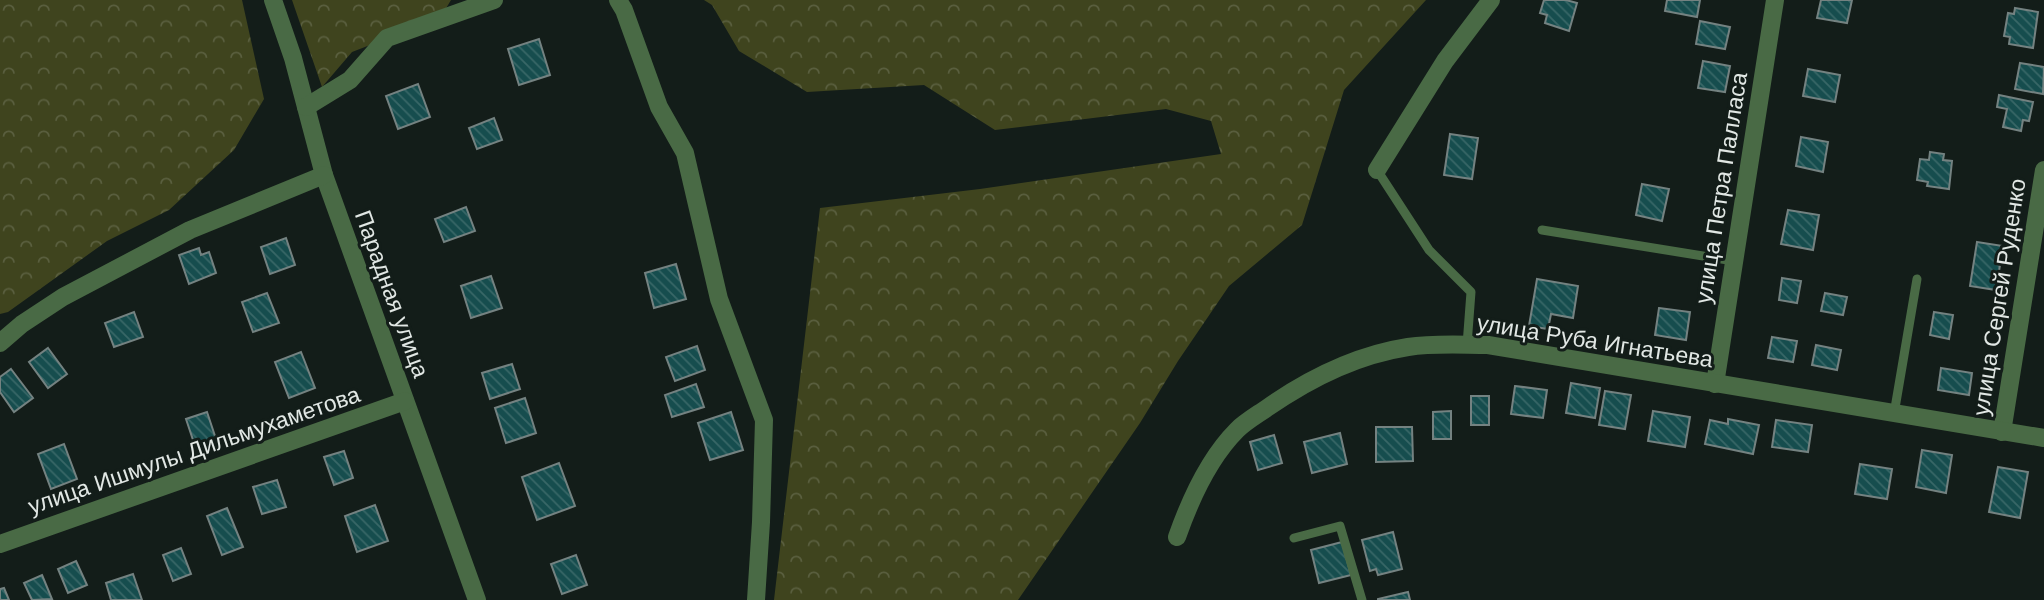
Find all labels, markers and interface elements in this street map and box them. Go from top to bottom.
street label: улица Петра Палласа [1690,70,1752,306]
street label: улица Сергей Руденко [1967,177,2031,417]
street label: Парадная улица [350,207,434,381]
street label: улица Руба Игнатьева [1475,310,1715,373]
street label: улица Ишмулы Дильмухаметова [25,381,363,519]

